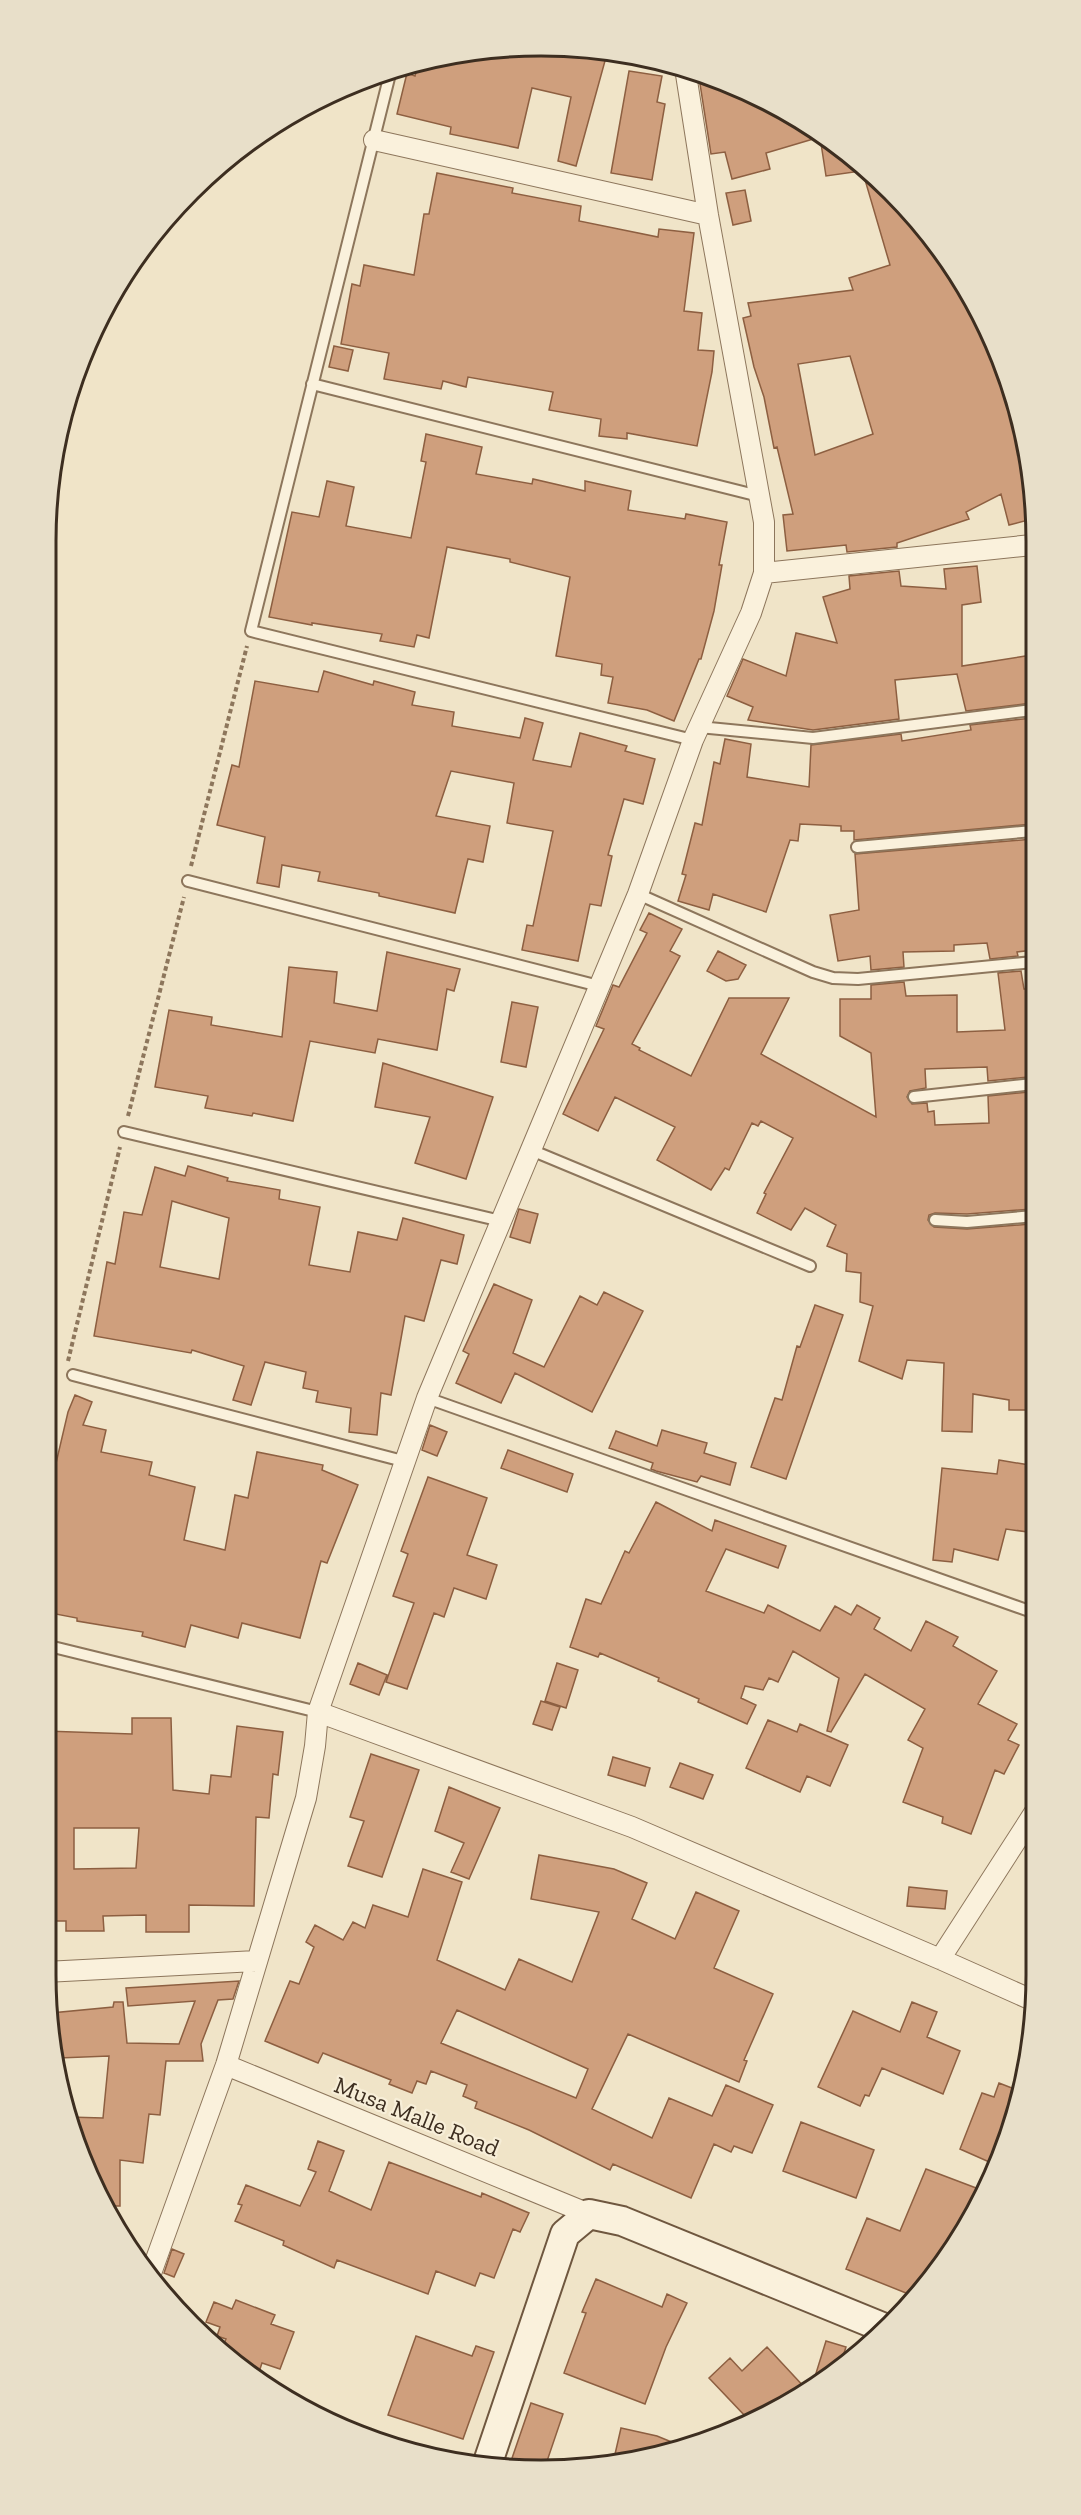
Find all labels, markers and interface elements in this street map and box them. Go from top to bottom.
street label: Musa Malle Road [330,2070,504,2162]

